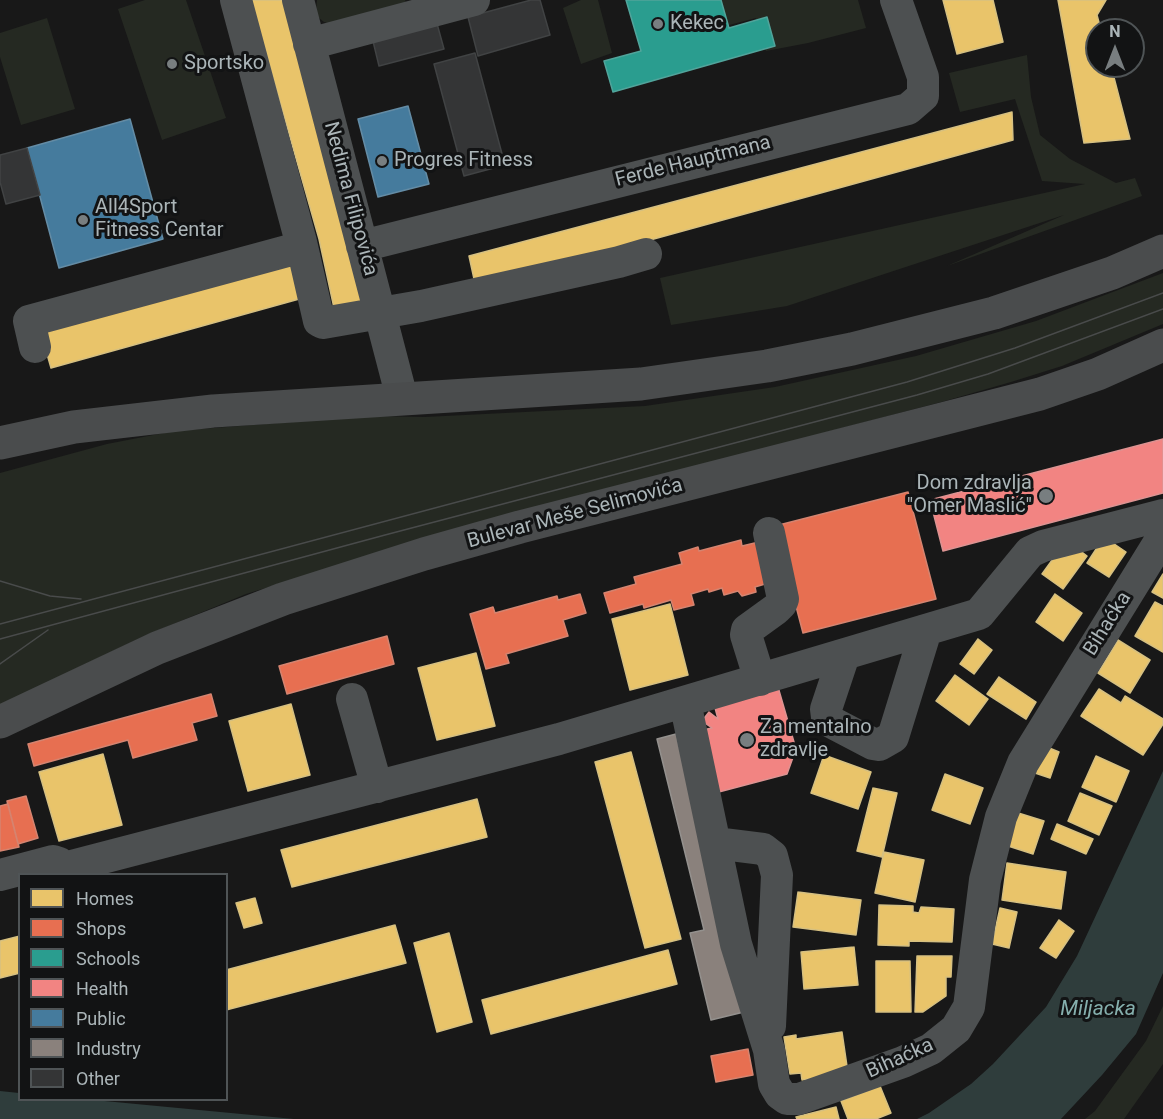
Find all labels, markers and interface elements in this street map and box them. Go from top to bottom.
place label: Kekec [670,12,724,36]
marker: Kekec [651,17,665,31]
north arrow [1085,18,1145,78]
text: N [1109,22,1121,41]
place label: Sportsko [184,52,264,76]
marker: Sportsko [165,57,179,71]
street label: Nedima Filipovića [318,119,382,279]
street label: Ferde Hauptmana [613,131,773,193]
place label: Progres Fitness [394,149,533,173]
marker: Progres Fitness [375,154,389,168]
place label: All4Sport Fitness Centar [95,196,224,243]
marker: All4Sport Fitness Centar [76,213,90,227]
place label: Dom zdravlja "Omer Maslić" [907,472,1032,519]
street label: Bulevar Meše Selimovića [465,474,685,554]
marker: Dom zdravlja "Omer Maslić" [1037,487,1055,505]
street label: Bihaćka [1079,588,1137,660]
place label: Za mentalno zdravlje [760,716,872,763]
marker: Za mentalno zdravlje [738,731,756,749]
legend [18,873,228,1101]
text: Homes [76,888,134,909]
text: Shops [76,918,126,939]
text: Schools [76,948,140,969]
text: Health [76,978,128,999]
water label: Miljacka [1060,997,1136,1023]
text: Public [76,1008,126,1029]
street label: Bihaćka [863,1034,937,1084]
text: Industry [76,1038,141,1059]
text: Other [76,1068,120,1089]

